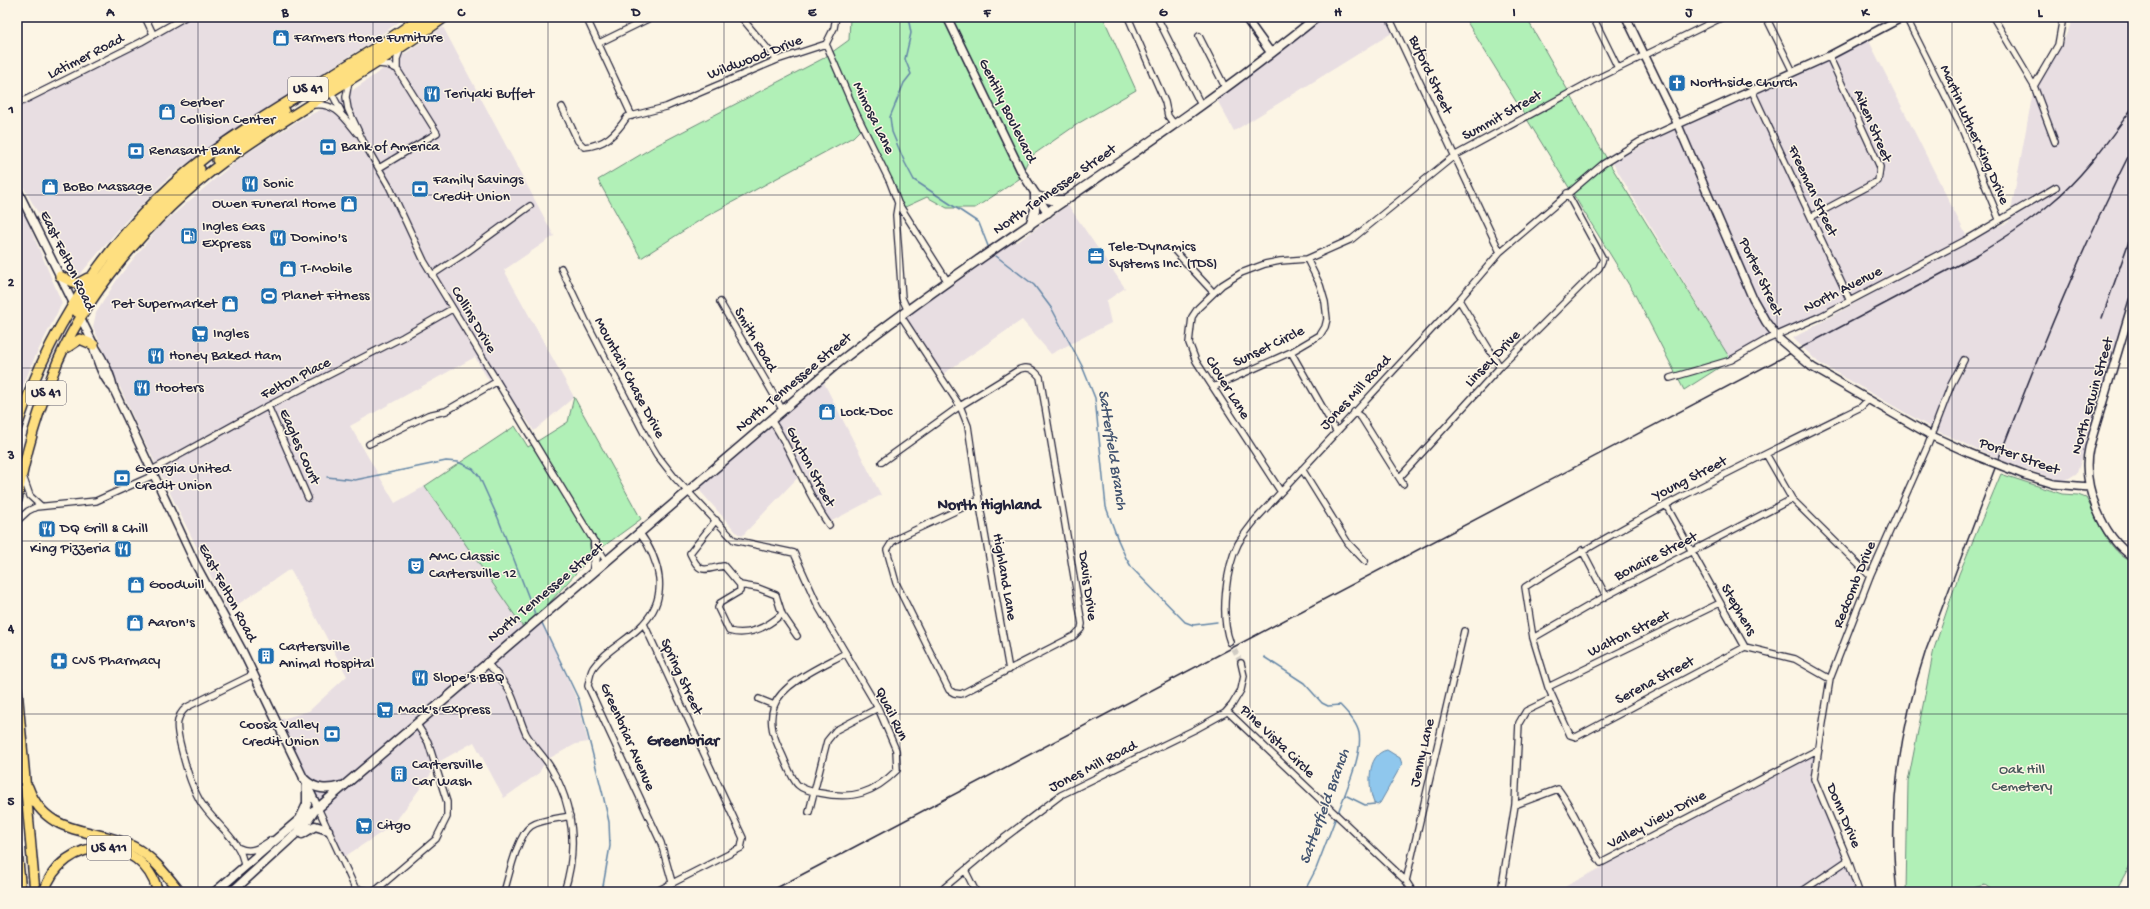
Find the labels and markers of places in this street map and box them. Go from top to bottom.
shop icon: Farmers Home Furniture [271,28,291,48]
place label: Farmers Home Furniture [293,29,443,47]
church icon: Northside Church [1667,73,1687,93]
place label: Northside Church [1690,74,1798,92]
restaurant icon: Teriyaki Buffet [422,84,442,104]
place label: Teriyaki Buffet [444,85,536,103]
place label: Gerber Collision Center [180,94,277,129]
shop icon: Gerber Collision Center [157,102,177,122]
bank icon: Bank of America [318,137,338,157]
place label: Bank of America [340,138,440,156]
bank icon: Renasant Bank [126,141,146,161]
place label: Renasant Bank [149,142,242,160]
place label: Family Savings Credit Union [432,171,524,206]
restaurant icon: Sonic [240,174,260,194]
place label: Sonic [263,175,294,193]
shop icon: BoBo Massage [40,177,60,197]
place label: BoBo Massage [62,178,152,196]
bank icon: Family Savings Credit Union [410,179,430,199]
shop icon: Owen Funeral Home [339,194,359,214]
place label: Owen Funeral Home [212,195,336,213]
place label: Ingles Gas Express [202,218,265,253]
fuel station icon: Ingles Gas Express [179,226,199,246]
restaurant icon: Domino's [268,228,288,248]
place label: Domino's [290,229,347,247]
place label: Tele-Dynamics Systems Inc. (TDS) [1108,238,1218,273]
office icon: Tele-Dynamics Systems Inc. (TDS) [1086,246,1106,266]
shop icon: T-Mobile [278,259,298,279]
place label: T-Mobile [300,260,352,278]
sports icon: Planet Fitness [259,286,279,306]
place label: Planet Fitness [281,287,370,305]
shop icon: Pet Supermarket [220,294,240,314]
place label: Pet Supermarket [111,295,219,313]
supermarket icon: Ingles [190,324,210,344]
place label: Ingles [213,325,249,343]
restaurant icon: Honey Baked Ham [146,346,166,366]
place label: Honey Baked Ham [169,347,282,365]
restaurant icon: Hooters [132,378,152,398]
place label: Hooters [155,379,204,397]
shop icon: Lock-Doc [817,402,837,422]
place label: Lock-Doc [840,403,893,421]
place label: Georgia United Credit Union [135,460,232,495]
bank icon: Georgia United Credit Union [112,468,132,488]
restaurant icon: DQ Grill & Chill [37,519,57,539]
place label: DQ Grill & Chill [59,520,148,538]
restaurant icon: King Pizzeria [113,539,133,559]
place label: King Pizzeria [30,540,111,558]
place label: AMC Classic Cartersville 12 [429,548,517,583]
theatre icon: AMC Classic Cartersville 12 [406,556,426,576]
shop icon: Goodwill [126,575,146,595]
place label: Goodwill [149,576,204,594]
shop icon: Aaron's [125,613,145,633]
place label: Aaron's [148,614,195,632]
place label: Cartersville Animal Hospital [279,638,374,673]
building icon: Cartersville Animal Hospital [256,646,276,666]
pharmacy icon: CVS Pharmacy [49,651,69,671]
place label: CVS Pharmacy [72,652,161,670]
restaurant icon: Slope's BBQ [410,668,430,688]
place label: Slope's BBQ [433,669,504,687]
supermarket icon: Mack's Express [375,700,395,720]
place label: Mack's Express [398,701,491,719]
place label: Coosa Valley Credit Union [239,716,320,751]
bank icon: Coosa Valley Credit Union [322,724,342,744]
place label: Cartersville Car Wash [412,756,483,791]
building icon: Cartersville Car Wash [389,764,409,784]
supermarket icon: Citgo [354,816,374,836]
place label: Citgo [377,817,411,835]

